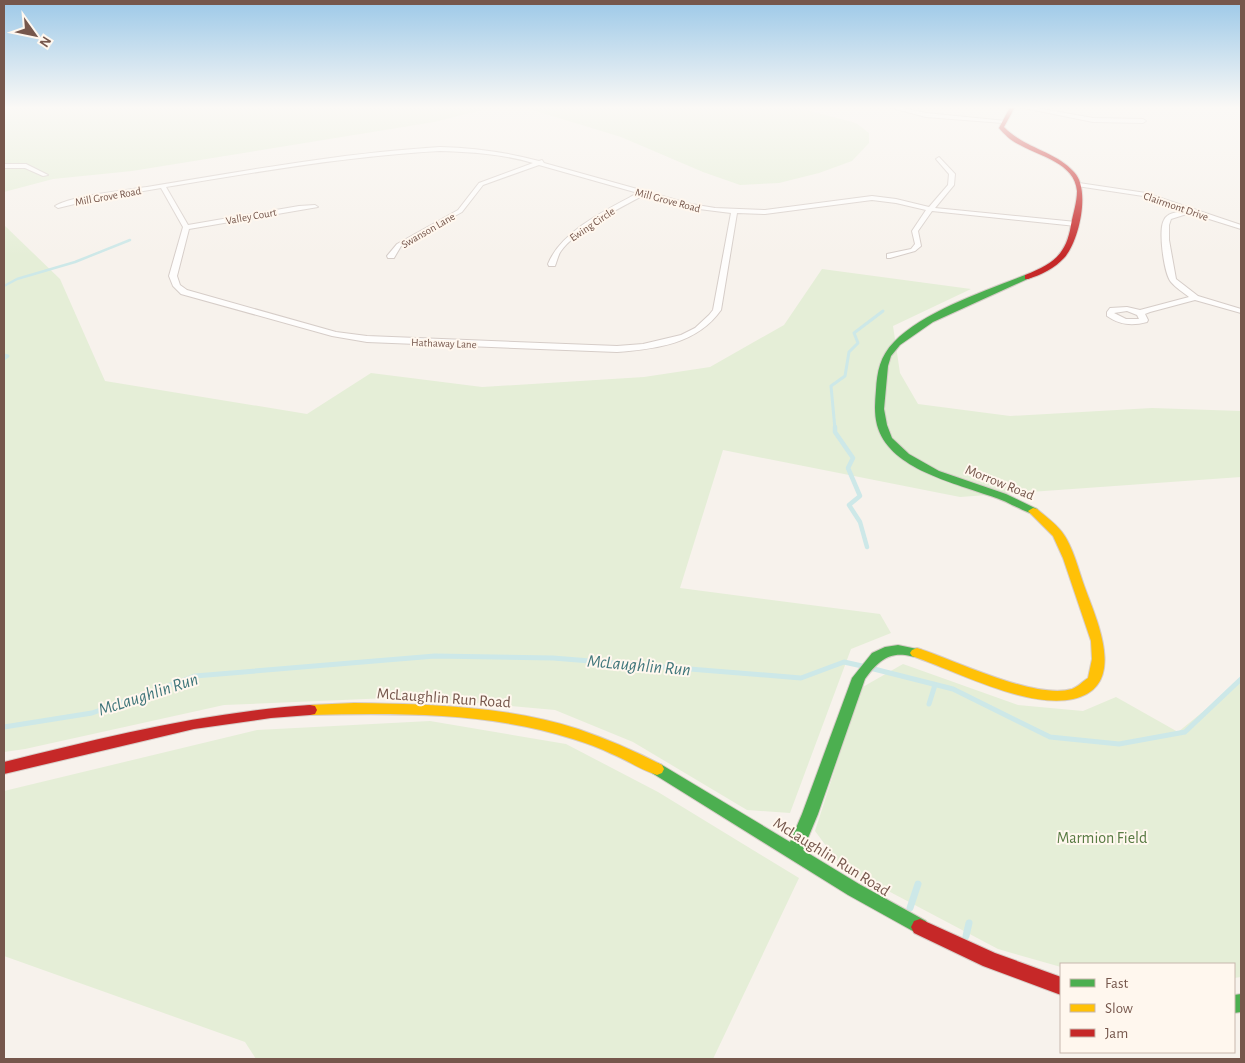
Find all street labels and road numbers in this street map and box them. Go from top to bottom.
street label: Mill Grove Road [74,185,142,208]
street label: Mill Grove Road [634,186,702,215]
street label: Clairmont Drive [1142,190,1210,223]
street label: Ewing Circle [568,205,617,243]
street label: Valley Court [225,207,278,226]
street label: Swanson Lane [400,211,457,250]
street label: Hathaway Lane [411,337,477,350]
street label: Morrow Road [963,463,1036,503]
street label: McLaughlin Run Road [376,685,511,711]
street label: McLaughlin Run Road [770,814,893,899]

